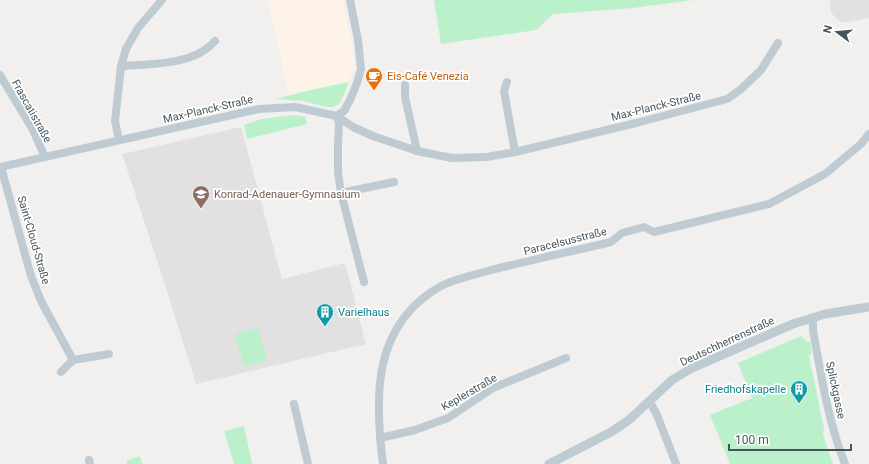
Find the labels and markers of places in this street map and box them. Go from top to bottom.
cafe icon: Eis-Café Venezia [364,66,384,91]
place label: Eis-Café Venezia [387,70,469,83]
school or university icon: Konrad-Adenauer-Gymnasium [191,184,211,209]
place label: Konrad-Adenauer-Gymnasium [214,188,360,201]
building icon: Varielhaus [315,302,335,327]
place label: Varielhaus [338,306,390,319]
building icon: Friedhofskapelle [789,379,809,404]
place label: Friedhofskapelle [705,383,786,396]

